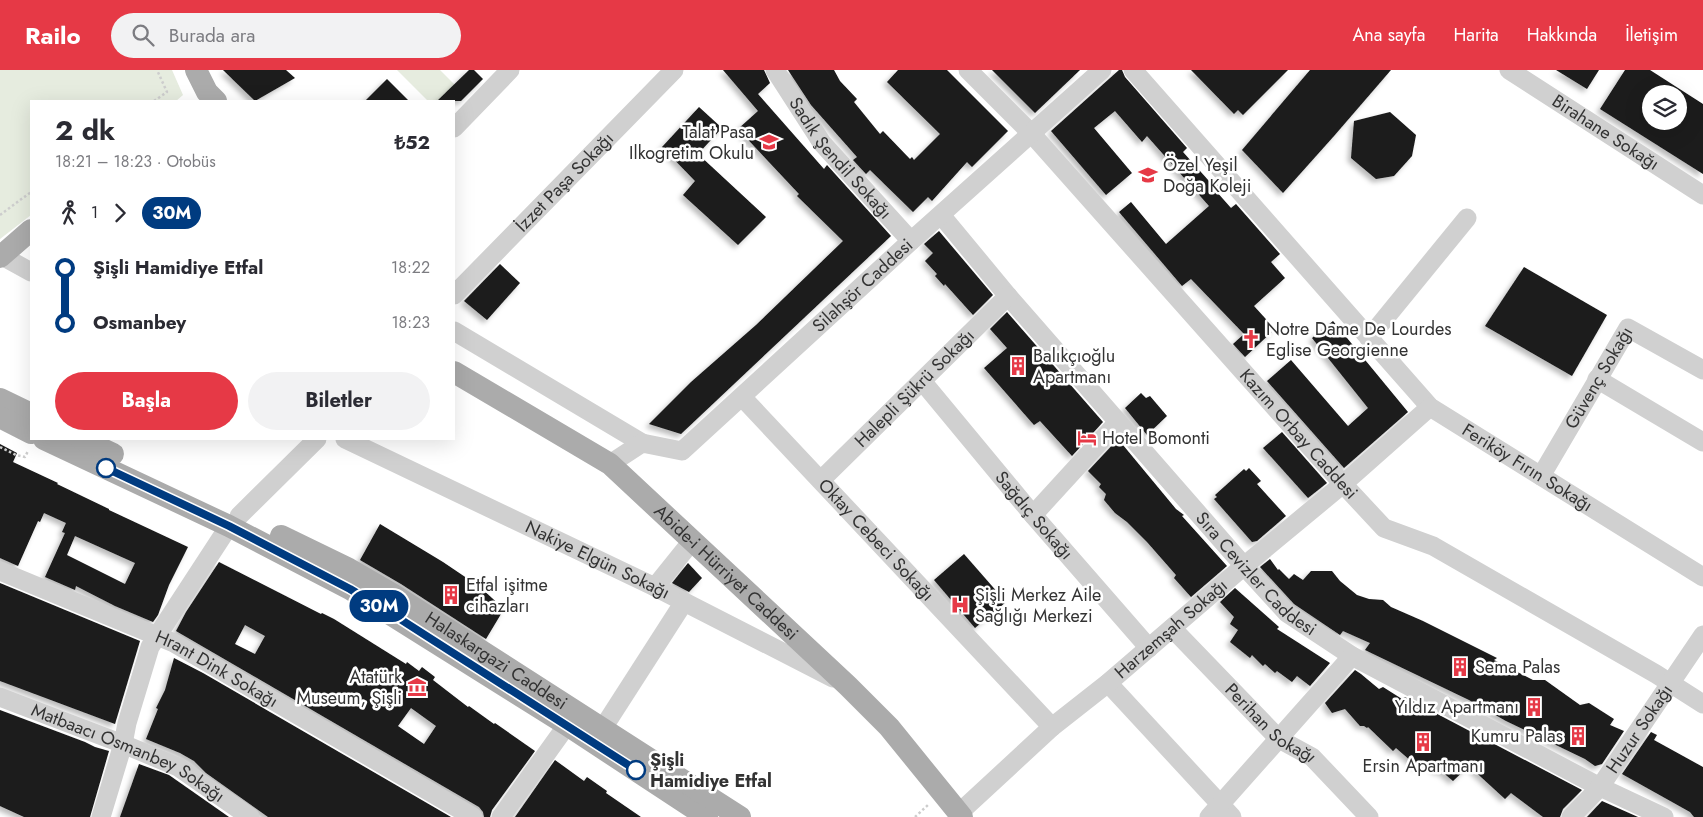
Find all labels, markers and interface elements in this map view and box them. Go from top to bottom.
search box [111,13,461,58]
text: Railo [25,18,81,53]
icon: search [129,21,157,49]
text: Burada ara [169,22,255,49]
text: Ana sayfa [1352,22,1425,48]
text: Harita [1453,22,1499,48]
text: Hakkında [1527,22,1597,48]
text: İletişim [1625,22,1678,48]
map controls [1642,85,1687,130]
button: layers [1642,85,1687,130]
street label: Birahane Sokağı [1547,88,1664,177]
street label: Sadık Şendil Sokağı [783,92,898,225]
text: 2 dk [55,110,115,151]
place label: Talat Pasa Ilkogretim Okulu [629,119,754,166]
street label: İzzet Paşa Sokağı [509,126,620,238]
text: ₺52 [394,129,430,156]
school or university icon: Talat Pasa Ilkogretim Okulu [758,131,780,153]
text: 18:21 – 18:23 · Otobüs [55,150,216,173]
place label: Özel Yeşil Doğa Koleji [1163,152,1251,199]
school or university icon: Özel Yeşil Doğa Koleji [1137,164,1159,186]
icon: walk [55,199,83,227]
icon: forward [106,199,134,227]
text: 30M [152,200,191,226]
text: 1 [91,201,98,224]
street label: Silahşör Caddesi [806,233,919,338]
text: Şişli Hamidiye Etfal [93,254,263,281]
text: 18:22 [391,256,430,279]
text: Osmanbey [93,309,186,336]
text: 18:23 [391,311,430,334]
place label: Notre Dame De Lourdes Eglise Georgienne [1266,316,1452,363]
street label: Güvenç Sokağı [1558,322,1639,434]
street label: Halepli Şükrü Sokağı [849,323,980,453]
church icon: Notre Dame De Lourdes Eglise Georgienne [1240,328,1262,350]
place label: Balıkçıoğlu Apartmanı [1033,343,1115,390]
building icon: Balıkçıoğlu Apartmanı [1007,355,1029,377]
street label: Kazım Orbay Caddesi [1234,363,1364,505]
button: Başla [55,372,238,430]
button: Biletler [248,372,430,430]
street label: Feriköy Fırın Sokağı [1457,417,1598,518]
place label: Hotel Bomonti [1102,425,1210,451]
hotel icon: Hotel Bomonti [1076,427,1098,449]
unlabelled marker [96,458,116,478]
street label: Sağdıç Sokağı [989,465,1079,565]
street label: Oktay Cebeci Sokağı [812,473,940,607]
street label: Abide-i Hürriyet Caddesi [648,498,804,646]
street label: Sıra Cevizler Caddesi [1189,506,1322,642]
street label: Nakiye Elgün Sokağı [521,514,674,605]
place label: Etfal işitme cihazları [466,572,548,619]
street label: Harzemşah Sokağı [1109,573,1233,685]
place label: Şişli Merkez Aile Sağlığı Merkezi [975,582,1101,629]
building icon: Etfal işitme cihazları [440,584,462,606]
line badge: 30M [350,590,408,622]
text: 30M [359,593,399,619]
hospital icon: Şişli Merkez Aile Sağlığı Merkezi [949,594,971,616]
street label: Halaskargazi Caddesi [420,605,572,716]
street label: Hrant Dink Sokağı [151,624,283,714]
place label: Sema Palas [1475,654,1560,680]
building icon: Sema Palas [1449,656,1471,678]
place label: Atatürk Museum, Şişli [296,664,402,711]
museum icon: Atatürk Museum, Şişli [406,676,428,698]
street label: Perihan Sokağı [1219,677,1324,768]
street label: Huzur Sokağı [1600,679,1679,779]
place label: Yıldız Apartmanı [1395,694,1519,720]
building icon: Yıldız Apartmanı [1523,696,1545,718]
street label: Matbaacı Osmanbey Sokağı [27,697,230,809]
place label: Kumru Palas [1471,723,1563,749]
building icon: Kumru Palas [1567,725,1589,747]
building icon: Ersin Apartmanı [1412,731,1434,753]
place label: Şişli Hamidiye Etfal [650,747,772,794]
place label: Ersin Apartmanı [1363,753,1483,779]
marker: Şişli Hamidiye Etfal [626,760,646,780]

